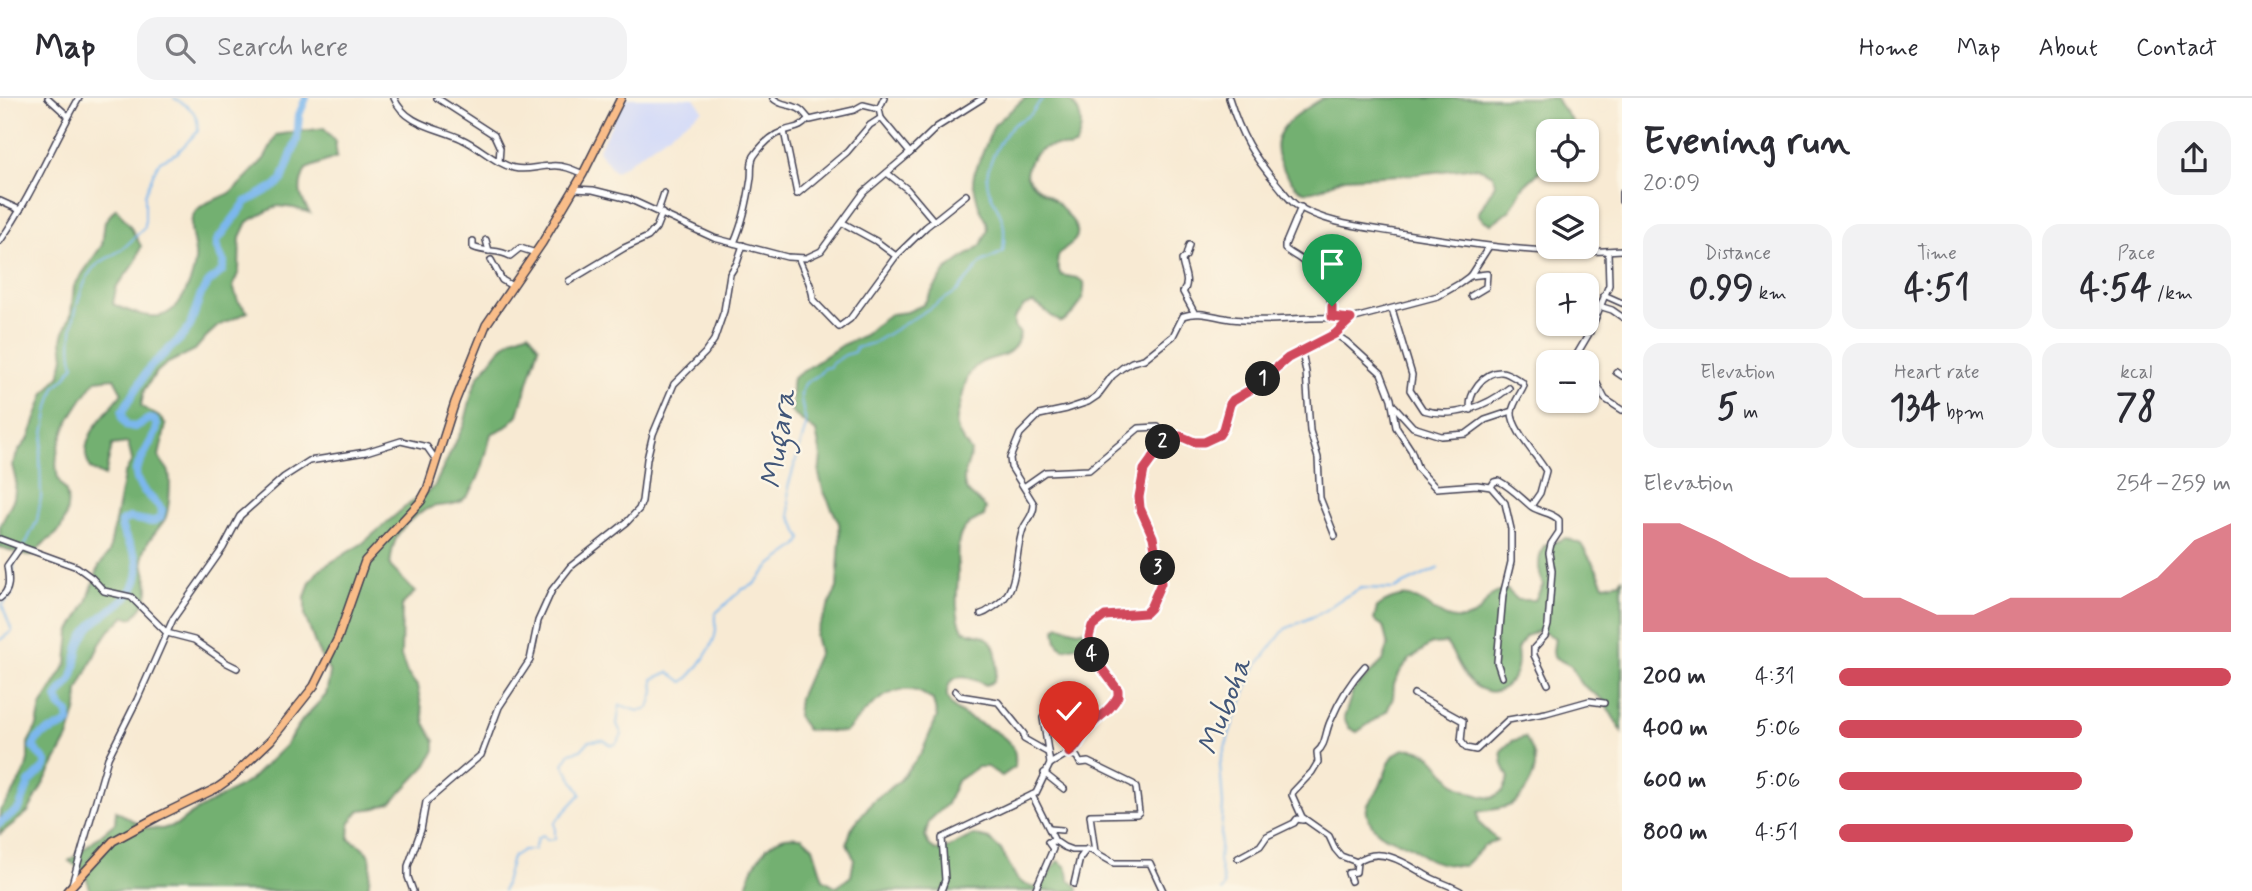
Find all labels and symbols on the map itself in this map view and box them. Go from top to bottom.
pin [1302,234,1362,306]
pin: 1 [1246,362,1280,396]
water label: Mugara [752,386,811,492]
pin: 2 [1146,424,1180,460]
pin: 3 [1140,550,1176,586]
pin: 4 [1074,638,1110,672]
water label: Muboha [1189,651,1262,761]
pin [1039,681,1099,753]

